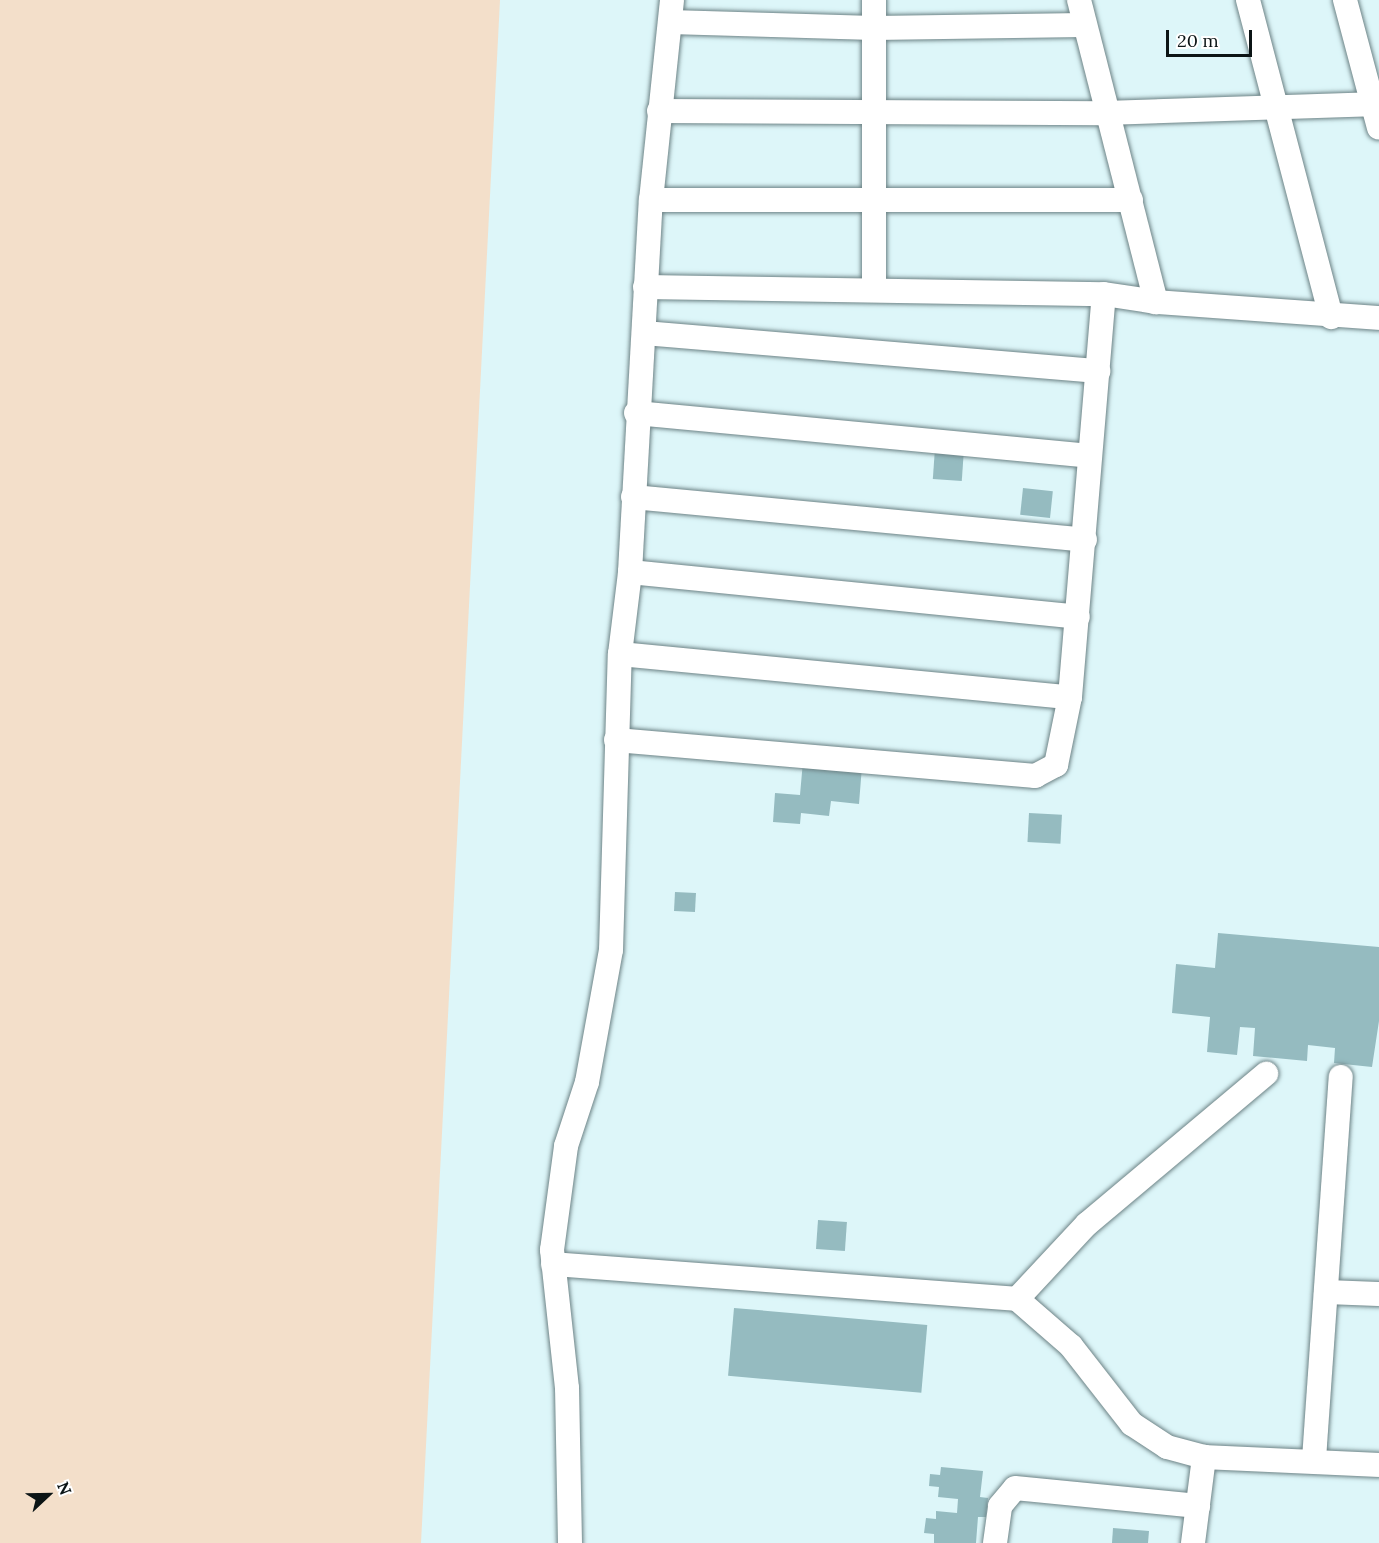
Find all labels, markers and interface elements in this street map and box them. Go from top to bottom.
scale bar [1169,18,1254,56]
text: 20 m [1177,29,1219,52]
north arrow [18,1465,78,1525]
text: N [53,1479,76,1498]

